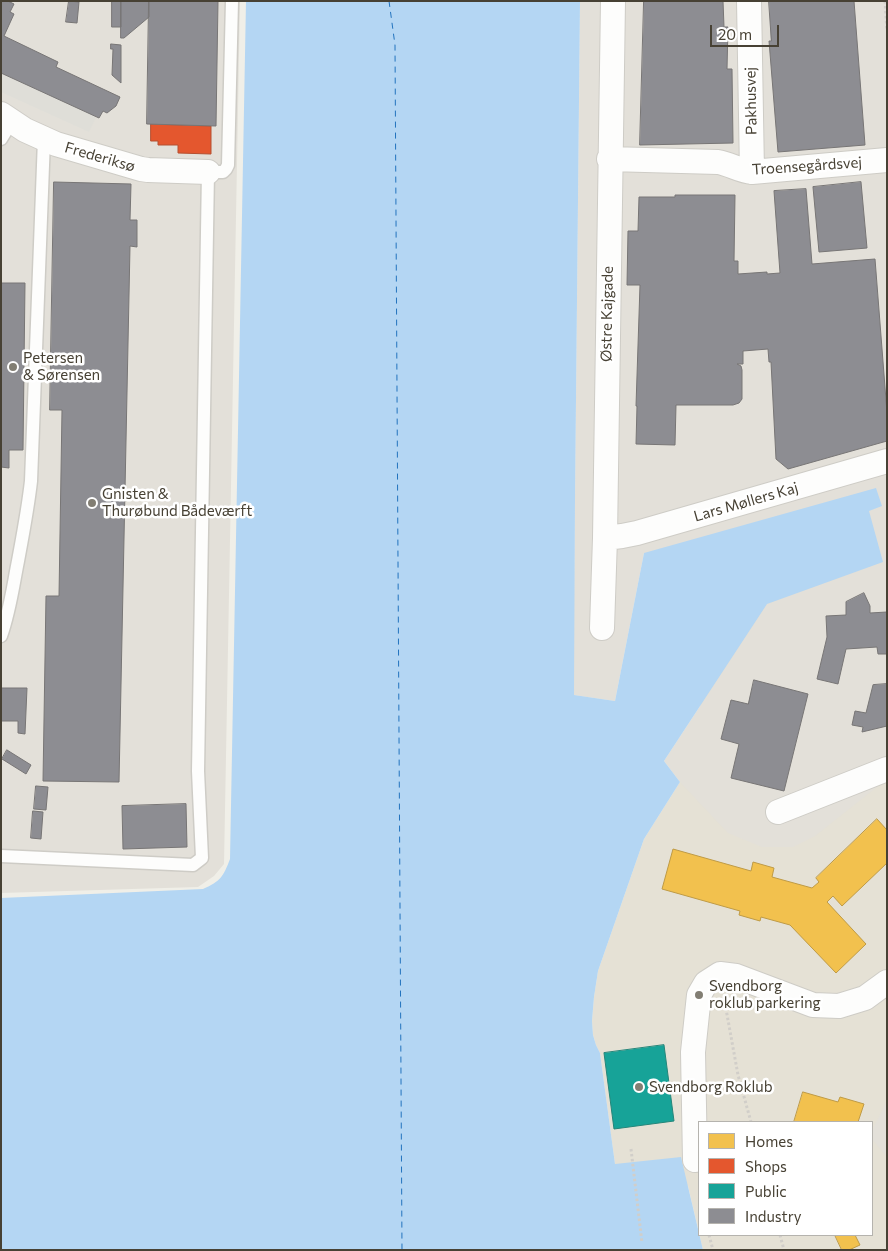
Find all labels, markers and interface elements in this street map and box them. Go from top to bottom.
scale bar [713,15,782,47]
text: 20 m [718,25,752,43]
street label: Pakhusvej [741,67,761,135]
street label: Frederiksø [63,138,137,176]
street label: Troensegårdsvej [751,153,863,179]
street label: Østre Kajgade [597,266,617,362]
place label: Petersen & Sørensen [23,349,100,384]
marker: Petersen & Sørensen [7,361,19,373]
street label: Lars Møllers Kaj [692,478,800,526]
place label: Gnisten & Thurøbund Bådeværft [102,485,252,520]
marker: Gnisten & Thurøbund Bådeværft [86,497,98,509]
place label: Svendborg roklub parkering [709,977,821,1012]
marker: Svendborg roklub parkering [693,989,705,1001]
place label: Svendborg Roklub [649,1078,773,1096]
marker: Svendborg Roklub [633,1081,645,1093]
legend [698,1121,873,1236]
text: Homes [745,1132,793,1150]
text: Shops [745,1157,787,1175]
text: Public [745,1182,787,1200]
text: Industry [745,1207,802,1225]

